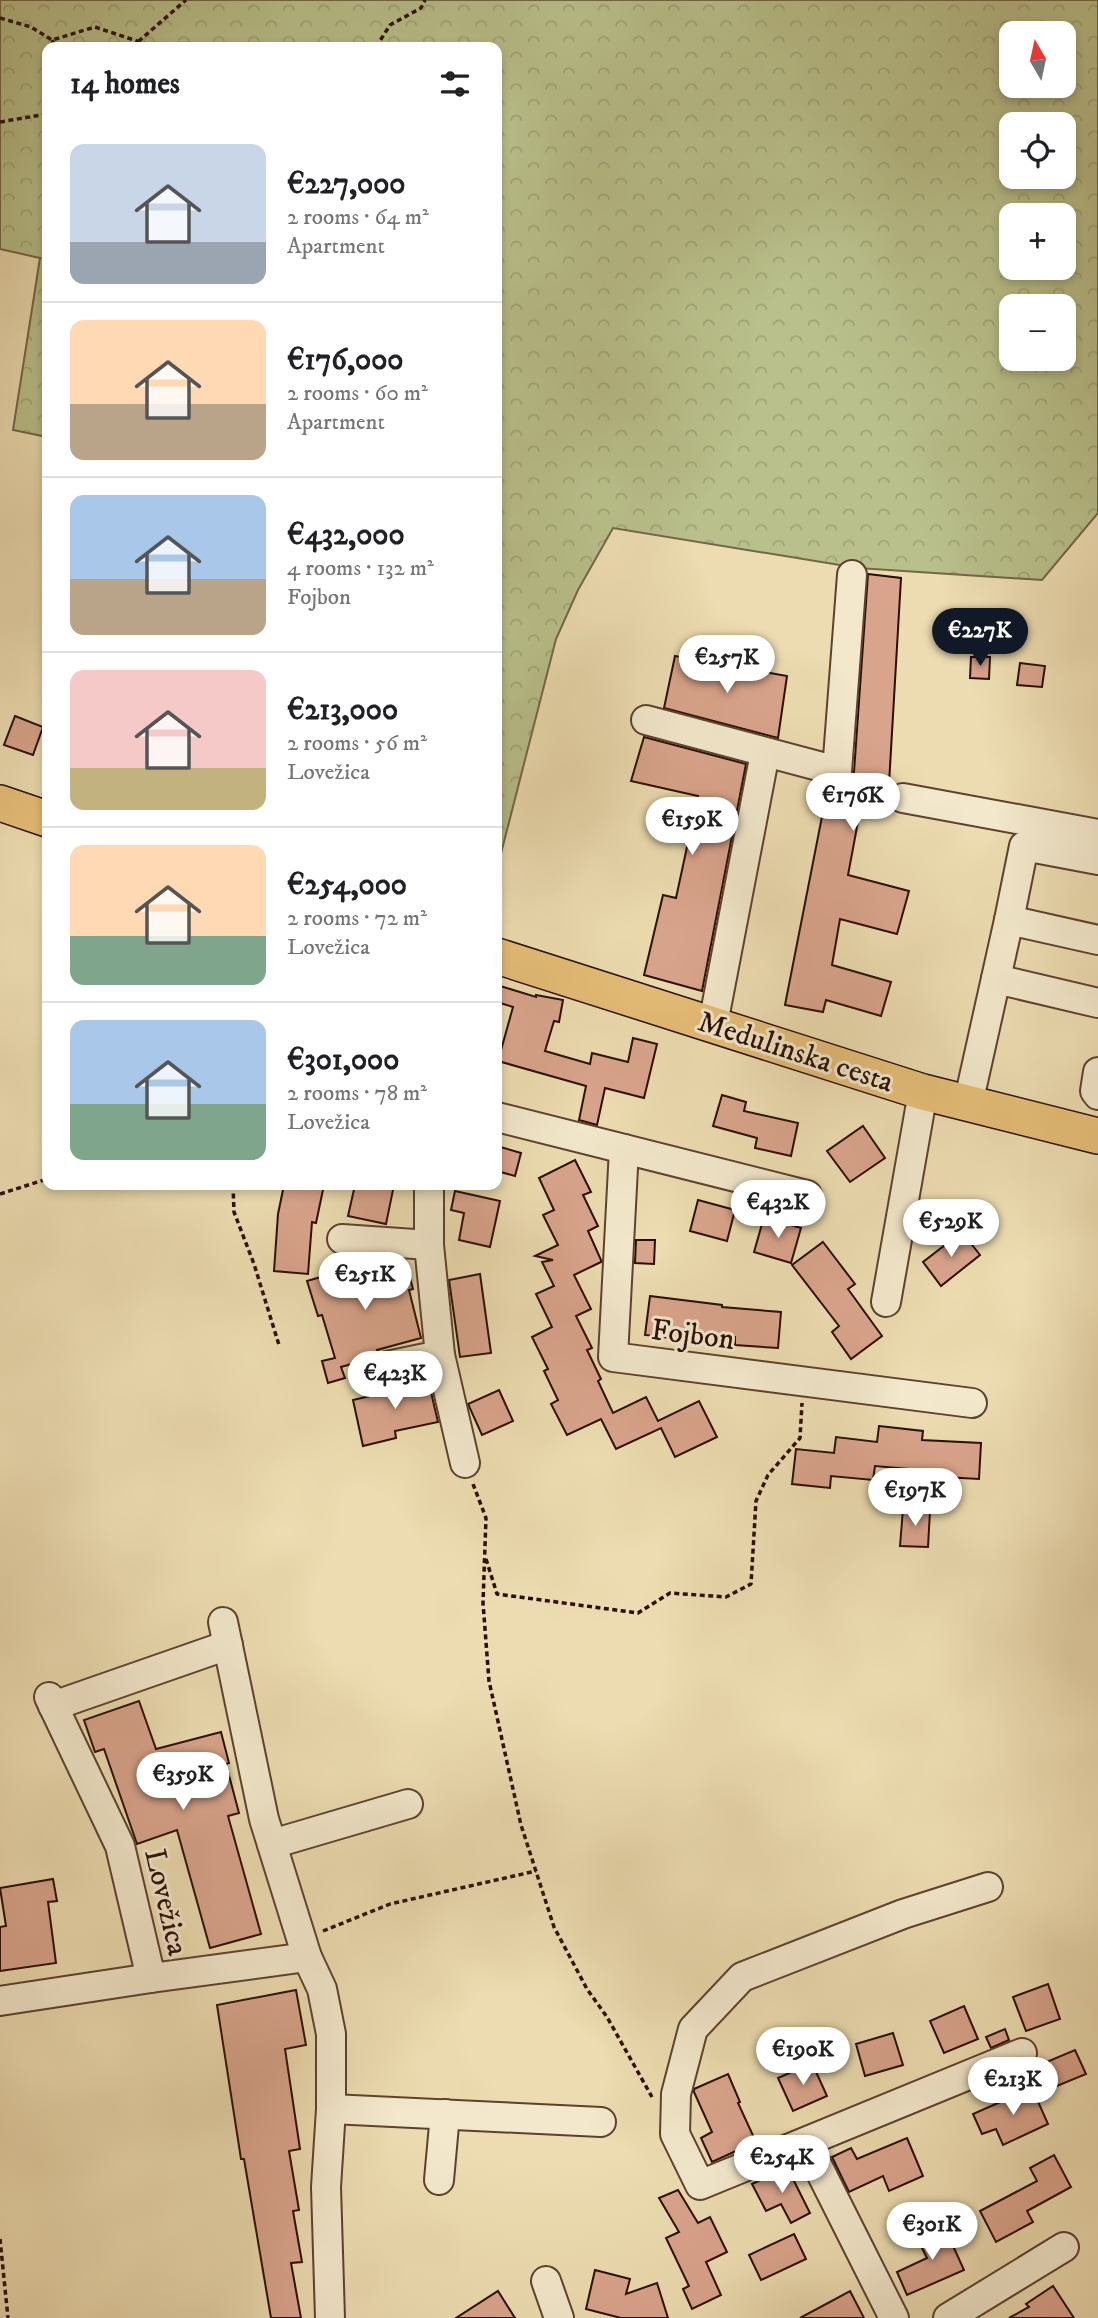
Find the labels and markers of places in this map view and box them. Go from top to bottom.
pin: €227K [931,608,1029,668]
pin: €257K [678,636,776,695]
pin: €176K [804,774,902,833]
pin: €159K [643,798,741,857]
pin: €432K [729,1180,827,1240]
pin: €529K [902,1200,1000,1259]
pin: €251K [316,1252,414,1312]
pin: €423K [346,1352,444,1411]
pin: €197K [866,1468,964,1528]
pin: €359K [134,1752,232,1812]
pin: €190K [754,2028,852,2087]
pin: €213K [964,2058,1062,2117]
pin: €254K [733,2136,831,2195]
pin: €301K [883,2202,981,2262]

